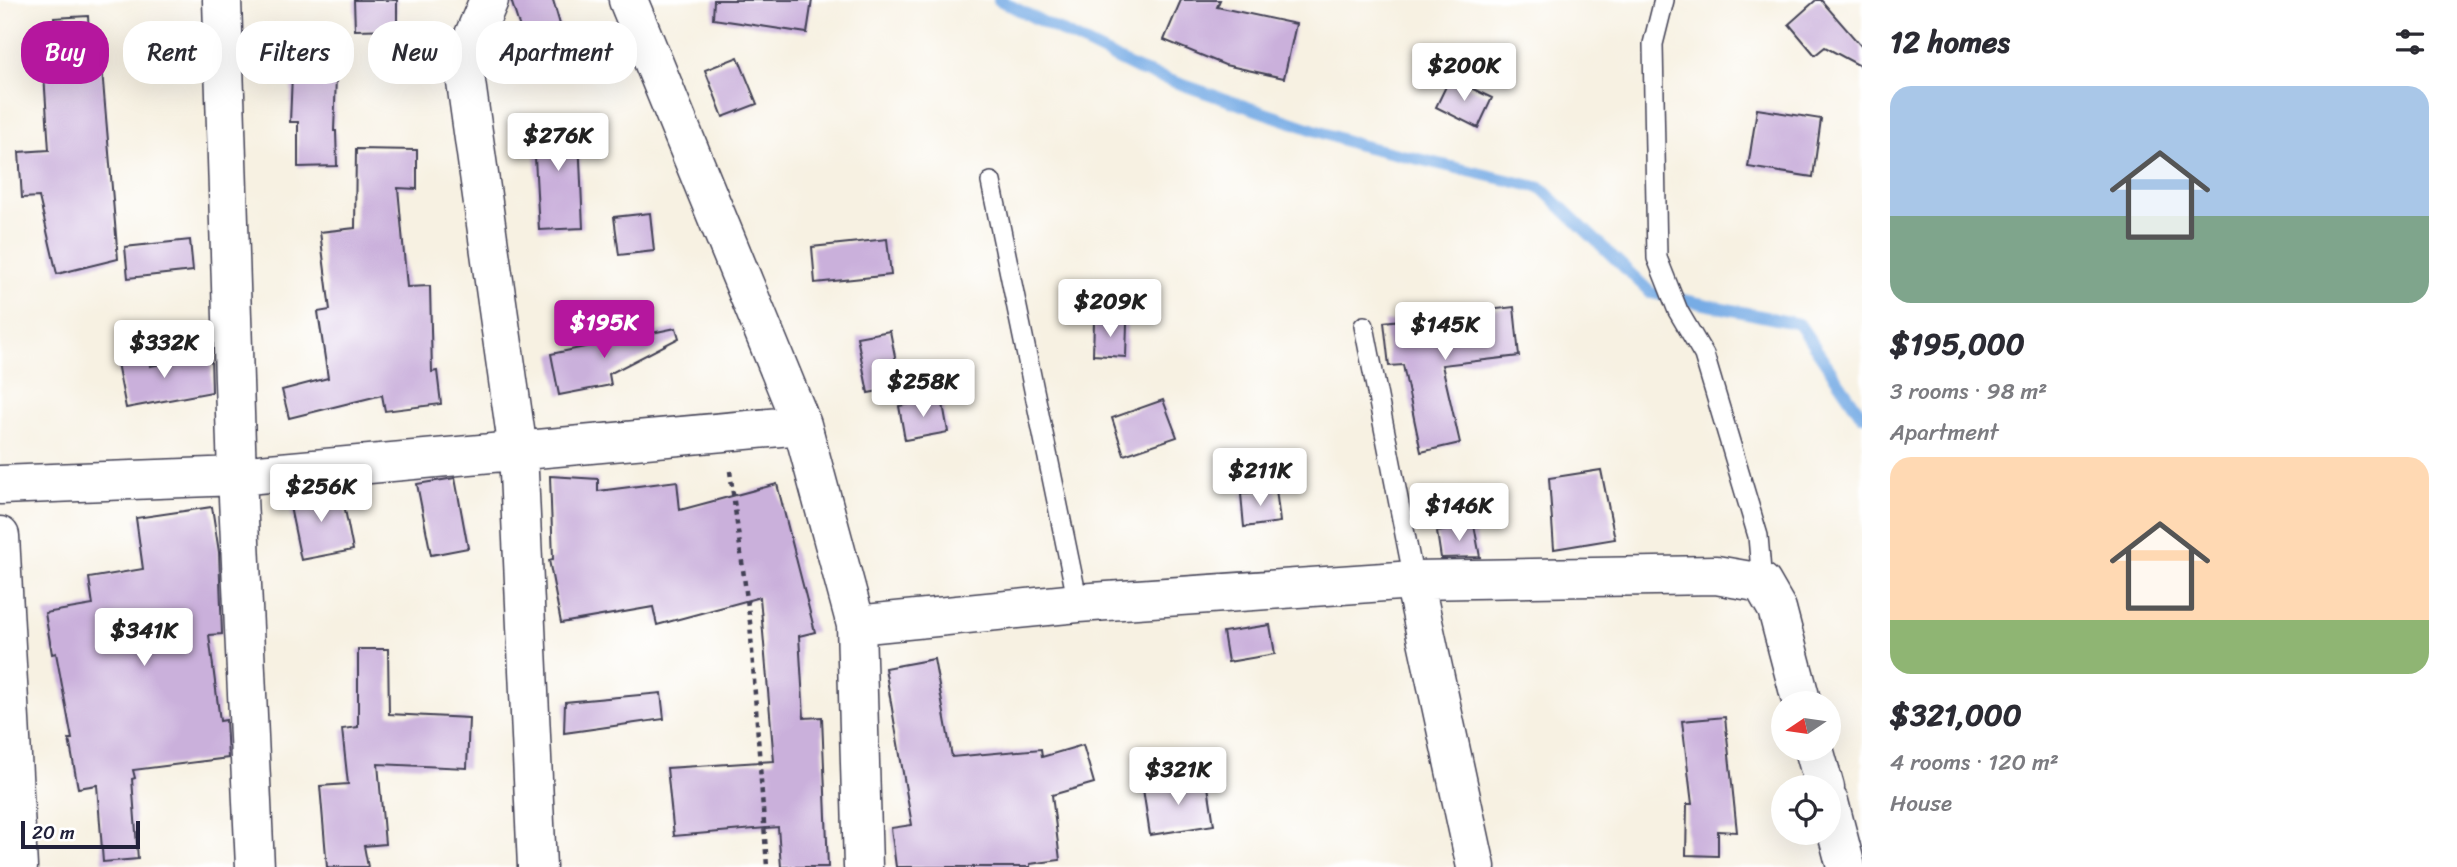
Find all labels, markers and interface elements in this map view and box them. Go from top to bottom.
text: 12 homes [1890,15,2010,69]
chip: Buy [21,21,109,84]
chip: Rent [123,21,222,84]
chip: Filters [236,21,354,84]
chip: New [368,21,462,84]
chip: Apartment [476,21,637,84]
icon: filters [2391,23,2429,61]
pin: $200K [1415,43,1513,103]
text: $200K [1428,45,1500,86]
pin: $276K [509,114,607,173]
text: $276K [524,115,592,156]
icon: home [2097,132,2223,258]
pin: $209K [1061,280,1159,339]
text: $209K [1074,281,1146,322]
pin: $195K [555,300,653,360]
text: $195K [570,302,638,343]
pin: $145K [1396,302,1494,362]
text: $145K [1411,304,1479,345]
text: $195,000 [1890,317,2025,371]
pin: $332K [115,320,213,380]
text: $332K [130,322,198,363]
pin: $258K [874,360,972,419]
text: $258K [888,361,958,402]
text: 3 rooms · 98 m² [1890,371,2047,412]
text: Apartment [1890,412,1999,453]
pin: $211K [1211,448,1309,508]
text: $211K [1229,450,1291,491]
pin: $256K [272,464,370,524]
text: $256K [286,466,356,507]
pin: $146K [1410,484,1508,543]
text: $146K [1426,485,1492,526]
icon: home [2097,503,2223,629]
pin: $341K [95,608,193,668]
text: $341K [111,610,177,651]
text: $321,000 [1890,688,2022,742]
north arrow [1771,691,1841,761]
map controls [1771,691,1841,845]
text: 4 rooms · 120 m² [1890,742,2059,783]
pin: $321K [1129,748,1227,807]
text: $321K [1145,749,1211,790]
button: locate [1771,775,1841,845]
text: House [1890,783,1952,824]
text: 20 m [32,816,75,849]
scale bar [21,818,140,850]

